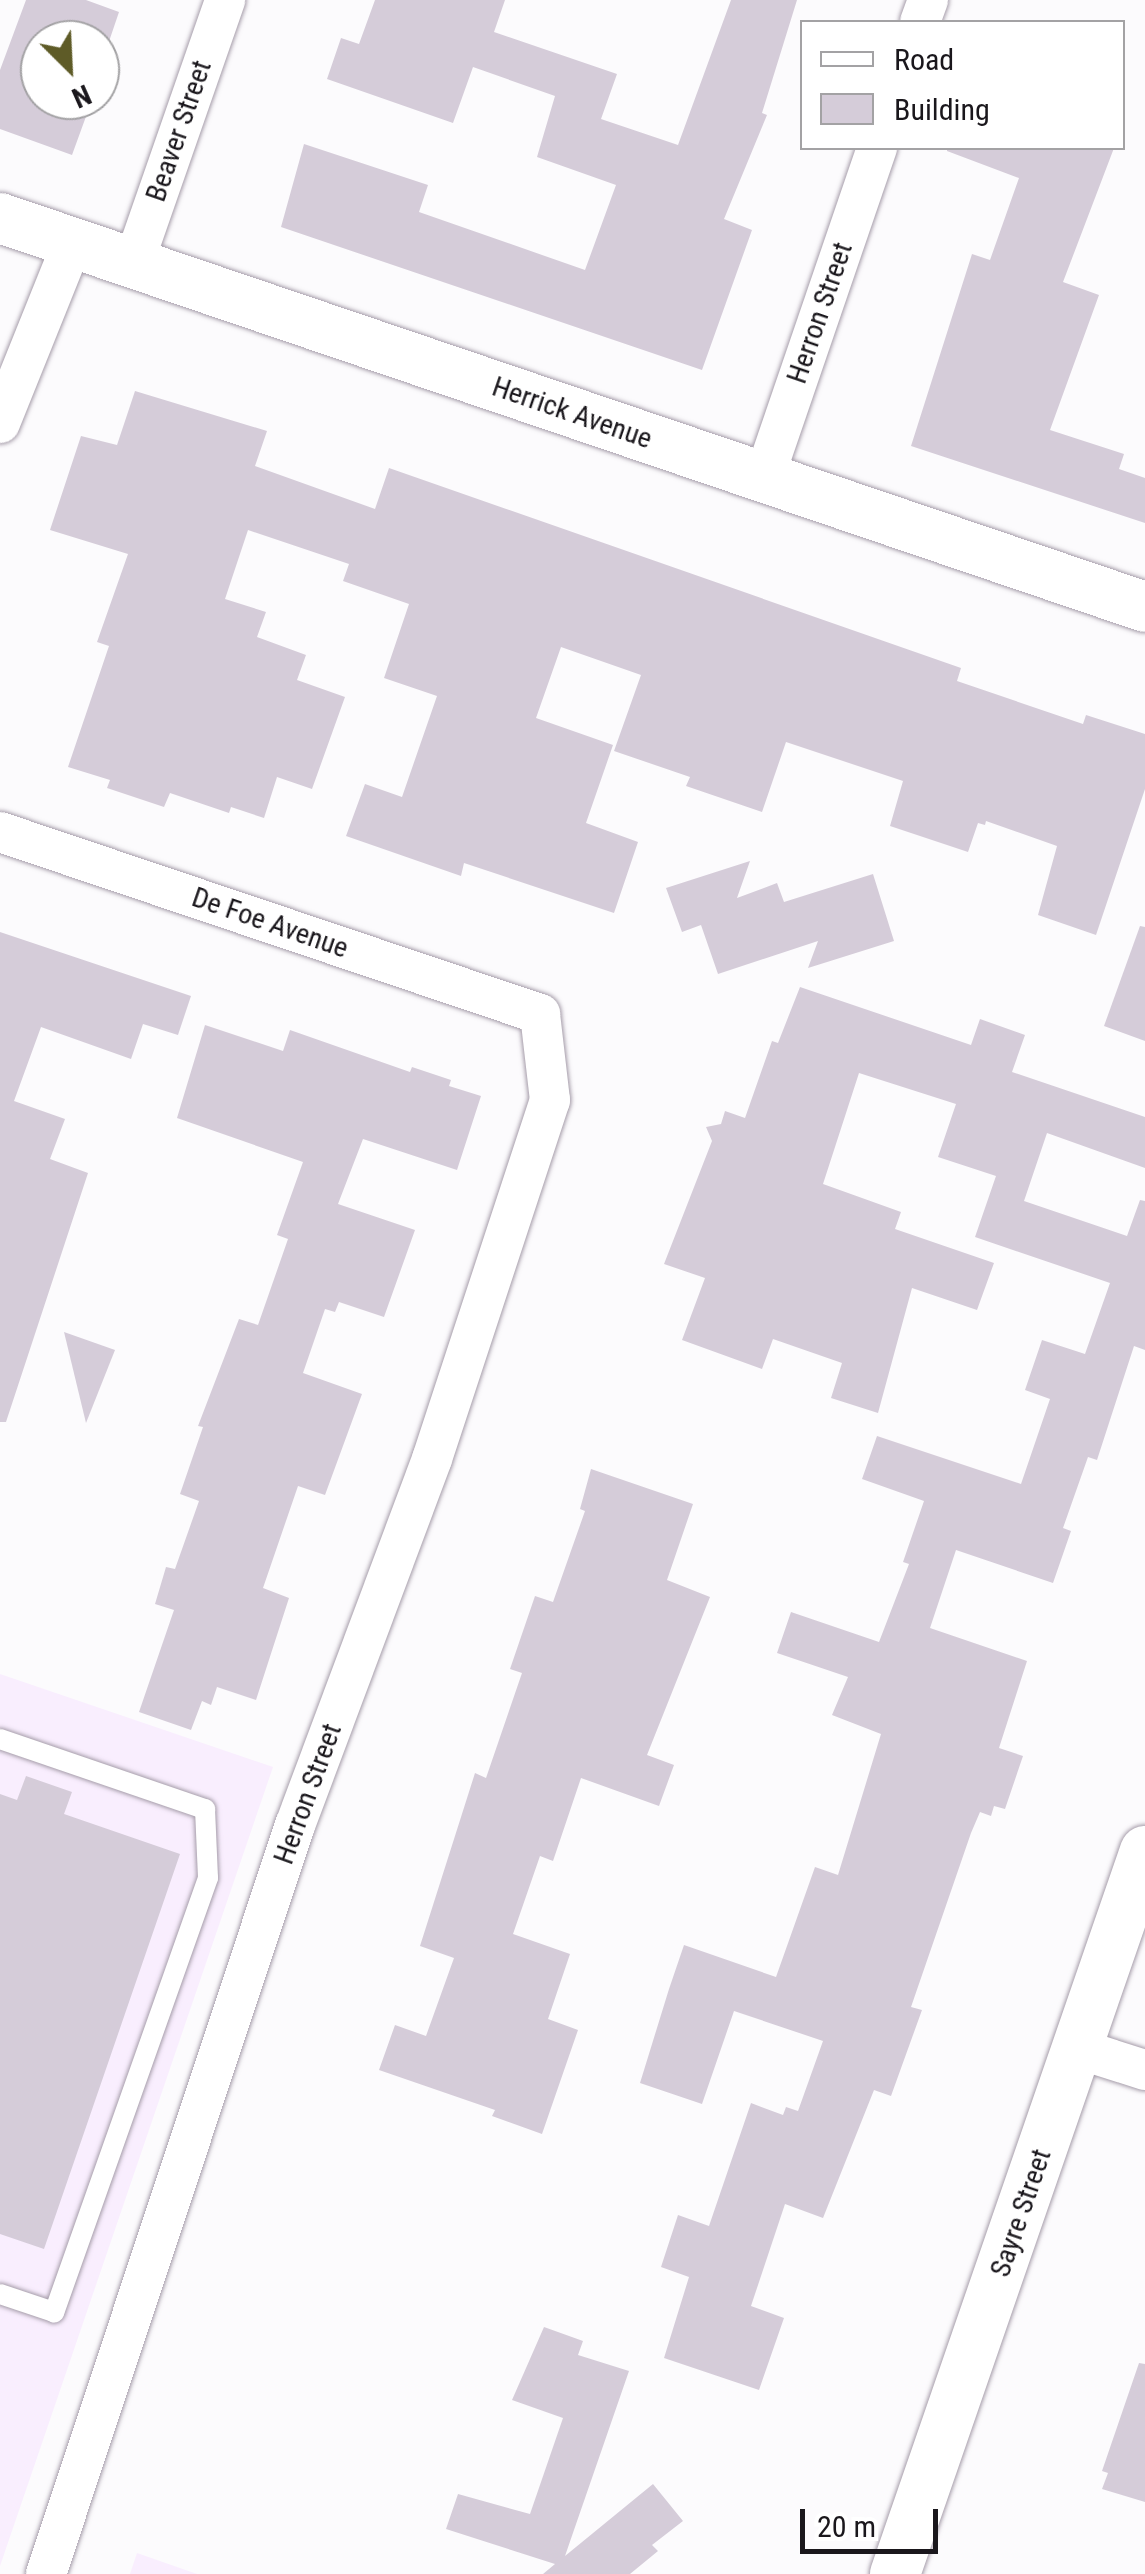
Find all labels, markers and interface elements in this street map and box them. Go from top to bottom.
north arrow [20,20,120,120]
legend [800,20,1125,150]
text: Road [894,42,954,77]
street label: Beaver Street [139,56,219,206]
text: N [67,77,96,115]
text: Building [894,92,990,127]
street label: Herron Street [780,238,860,388]
street label: Herrick Avenue [488,370,656,456]
street label: De Foe Avenue [188,881,352,965]
street label: Herron Street [267,1719,349,1869]
street label: Sayre Street [983,2145,1059,2281]
scale bar [805,2489,942,2551]
text: 20 m [817,2509,876,2544]

